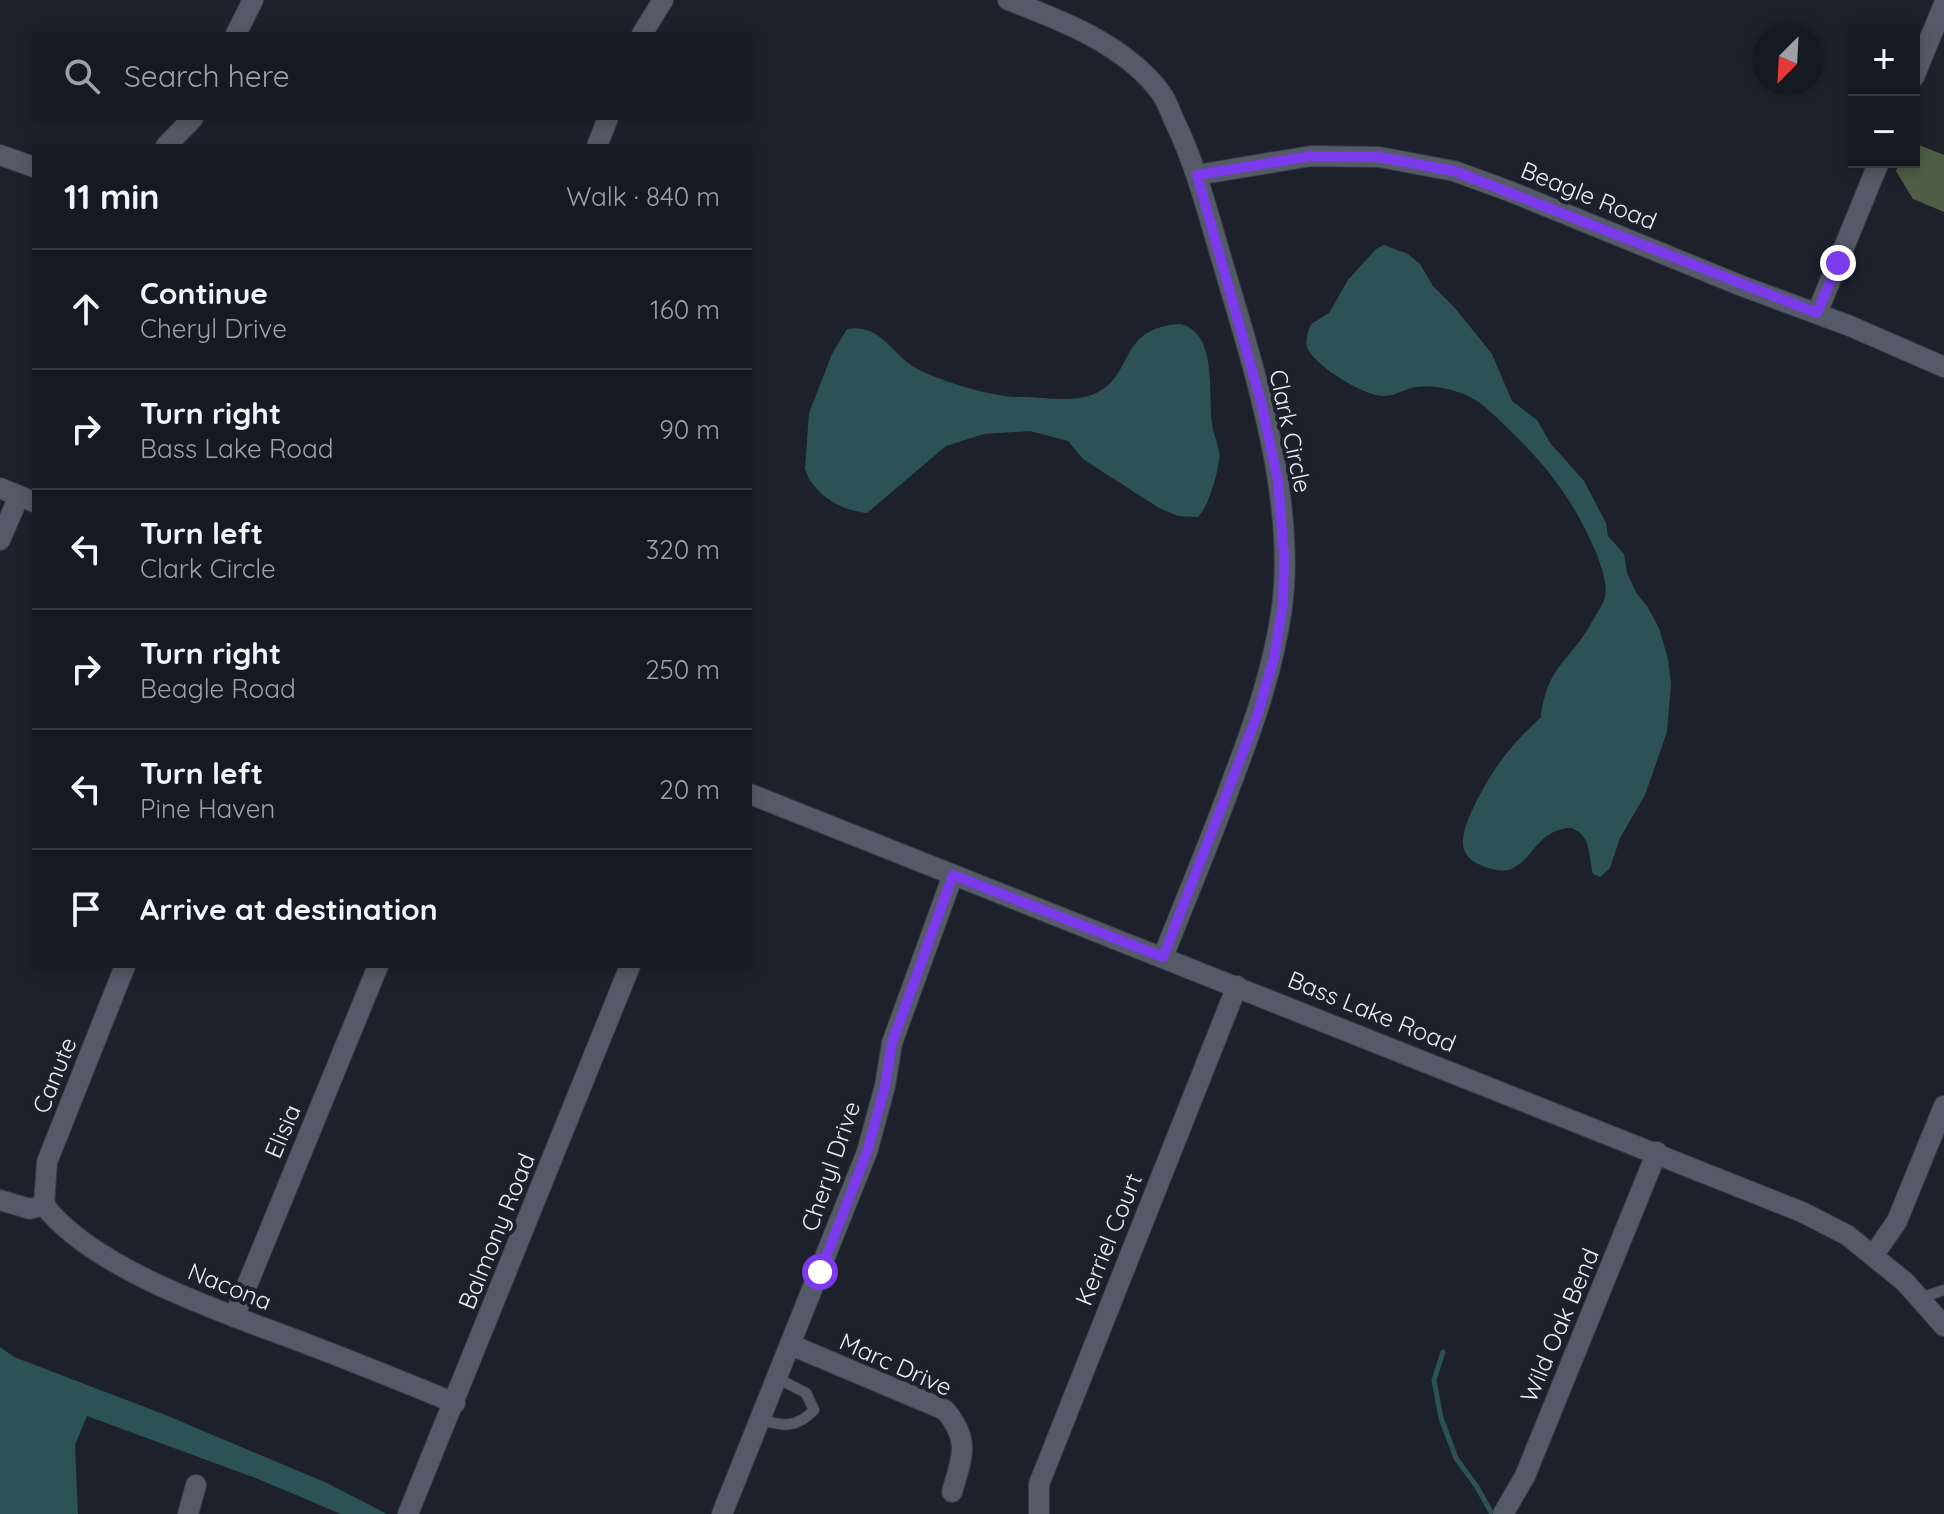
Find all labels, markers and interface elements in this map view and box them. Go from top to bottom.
north arrow [1752,24,1824,96]
map controls [1848,24,1920,168]
button: + [1848,24,1920,96]
search box [32,32,752,120]
icon: search [60,54,104,98]
text: Search here [124,57,290,95]
button: − [1848,96,1920,168]
street label: Beagle Road [1517,154,1661,236]
text: 11 min [64,175,160,218]
text: Walk · 840 m [566,180,720,213]
route end [1820,245,1856,281]
text: Continue [140,274,268,312]
icon: ahead [64,287,108,331]
text: 160 m [650,293,720,326]
text: Cheryl Drive [140,312,287,345]
street label: Clark Circle [1263,367,1319,495]
text: Turn right [140,394,281,432]
icon: right [64,407,108,451]
text: 90 m [659,413,720,446]
text: Bass Lake Road [140,432,333,465]
text: Turn left [140,514,263,552]
icon: left [64,527,108,571]
text: 320 m [646,533,720,566]
text: Clark Circle [140,552,276,585]
text: Turn right [140,634,281,672]
icon: right [64,647,108,691]
text: 250 m [645,653,720,686]
text: Beagle Road [140,672,296,705]
text: Turn left [140,754,263,792]
icon: left [64,767,108,811]
text: 20 m [659,773,720,806]
text: Pine Haven [140,792,275,825]
icon: arrive [64,887,108,931]
text: Arrive at destination [140,890,438,928]
street label: Bass Lake Road [1284,964,1460,1058]
street label: Canute [25,1033,83,1117]
street label: Cheryl Drive [794,1097,866,1235]
street label: Elisia [257,1100,307,1162]
street label: Balmony Road [451,1149,541,1313]
street label: Kerriel Court [1068,1169,1148,1309]
street label: Wild Oak Bend [1513,1243,1605,1407]
route start [802,1254,838,1290]
street label: Nacona [184,1256,276,1316]
street label: Marc Drive [835,1326,957,1402]

